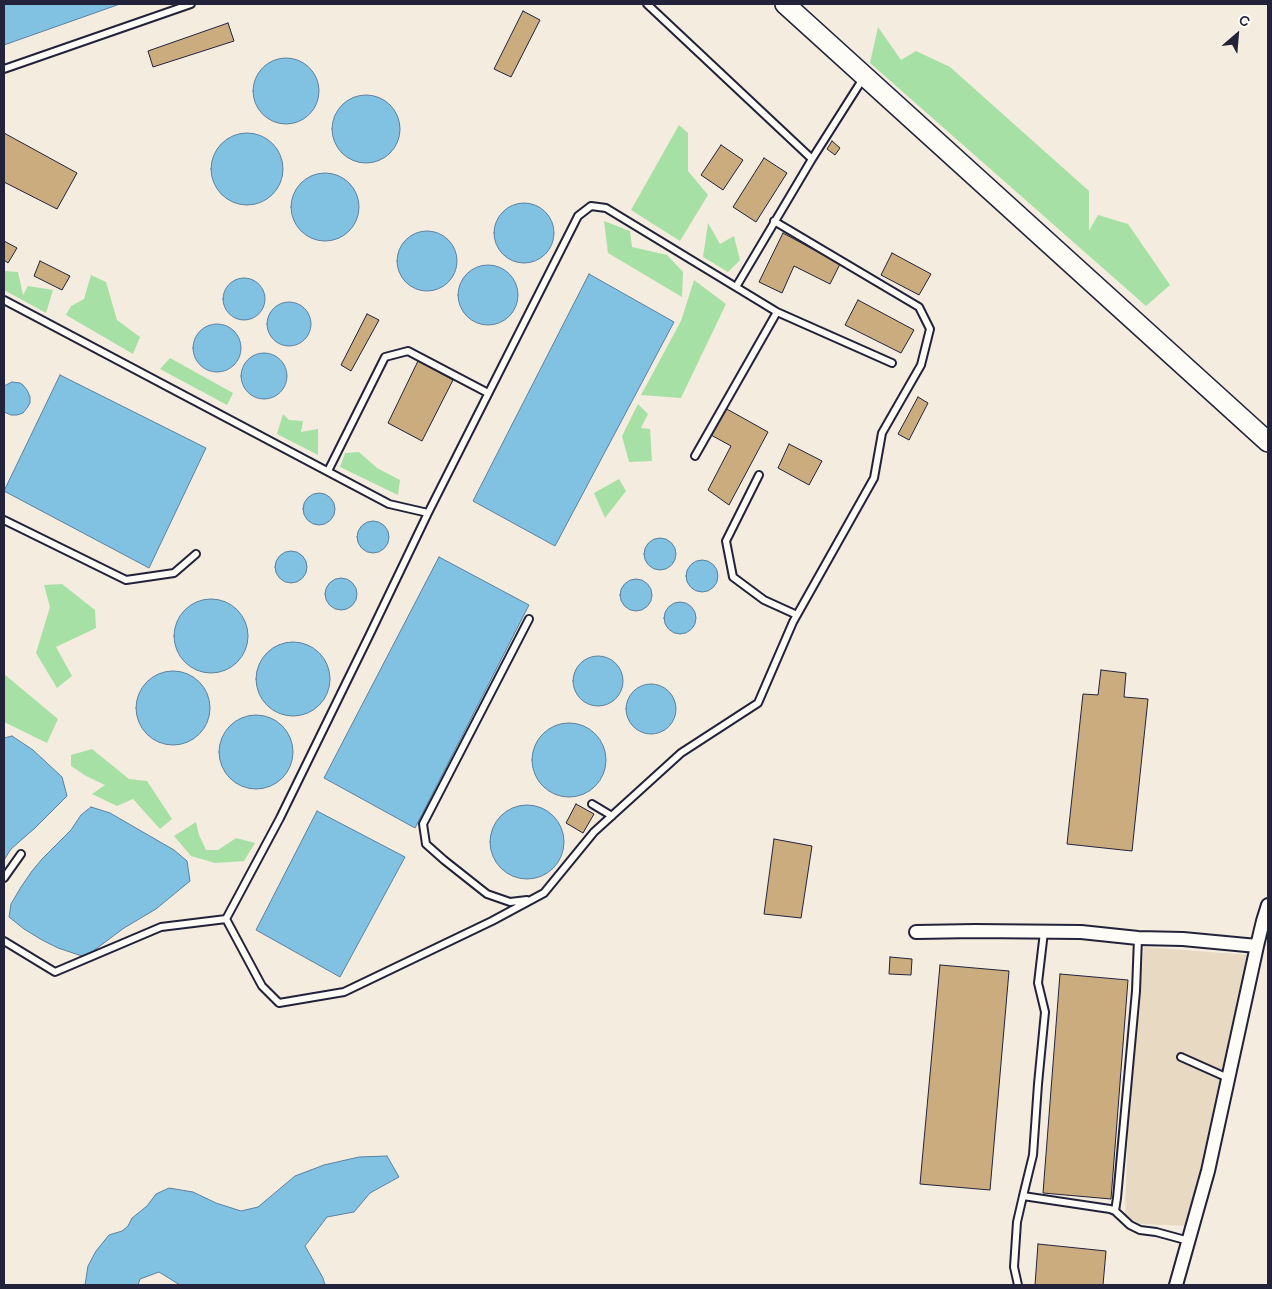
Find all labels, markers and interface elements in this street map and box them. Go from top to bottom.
north arrow [1212,10,1262,60]
text: С [1236,11,1252,31]

